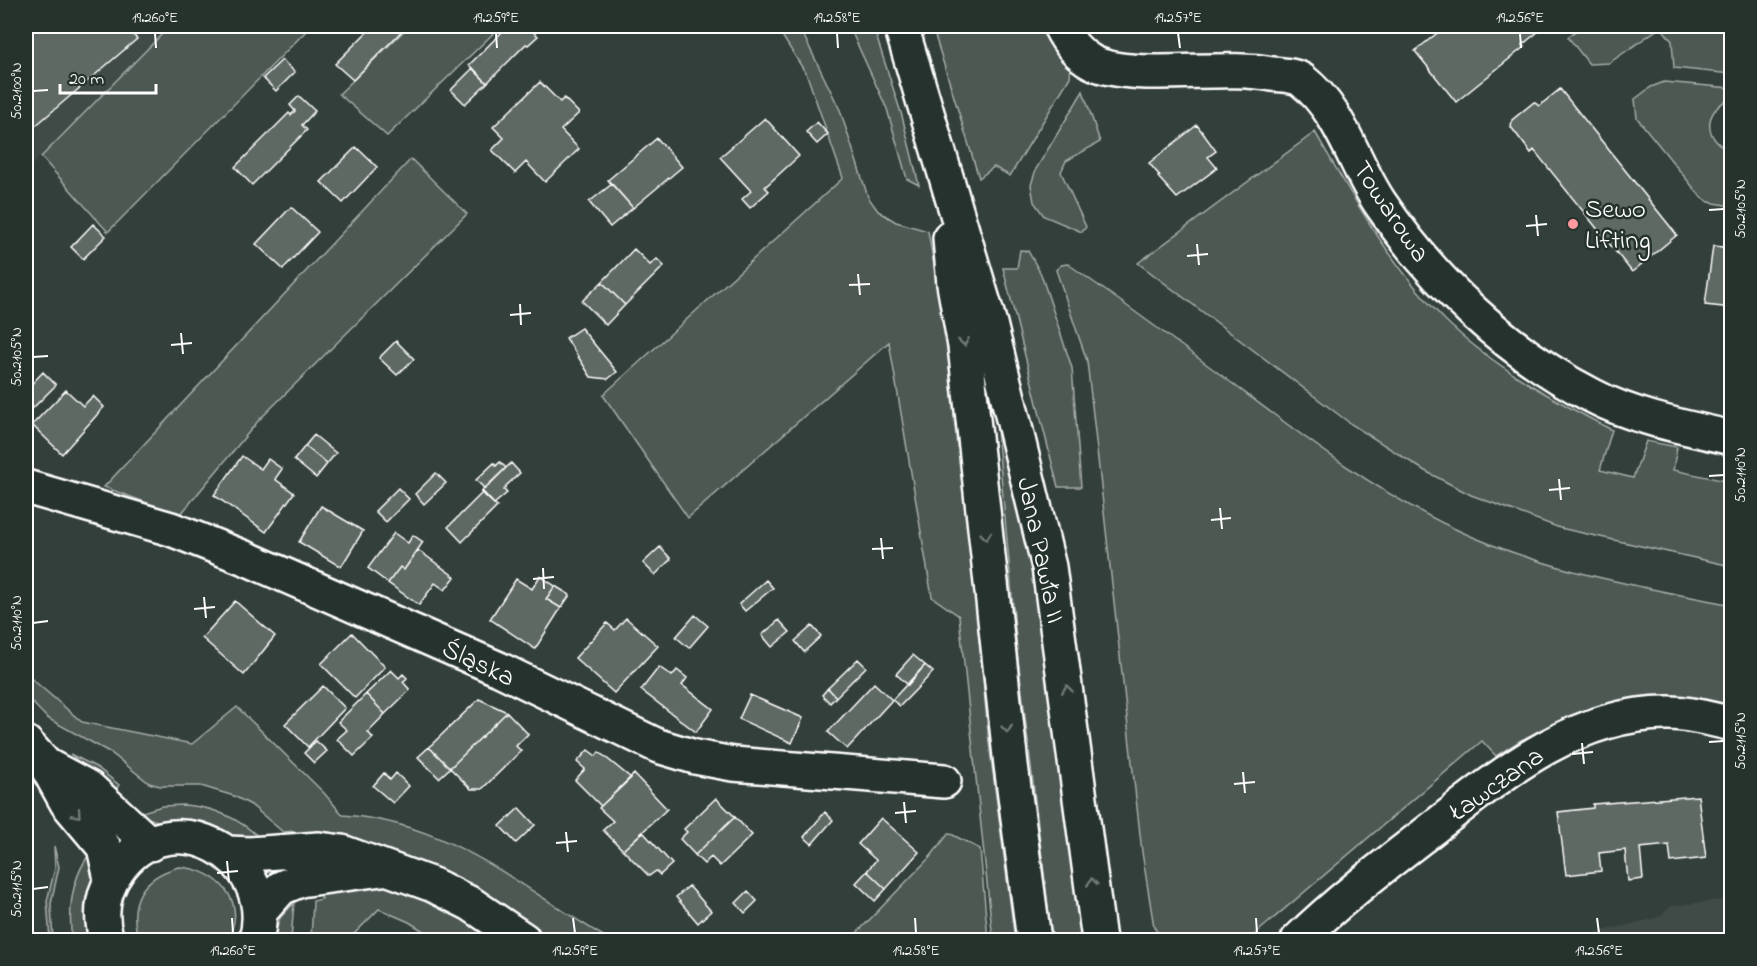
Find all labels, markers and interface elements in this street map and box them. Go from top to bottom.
text: 19.260°E [132,7,178,29]
text: 19.259°E [473,7,519,29]
text: 19.258°E [813,7,861,29]
text: 19.257°E [1154,7,1202,29]
text: 19.256°E [1496,7,1544,29]
scale bar [60,57,156,95]
text: 50.2100°N [6,62,28,120]
text: 20 m [69,67,104,93]
street label: Towarowa [1341,154,1438,271]
text: 50.2105°N [1730,179,1752,239]
place label: Sewo Lifting [1585,191,1651,261]
marker: Sewo Lifting [1566,217,1580,231]
text: 50.2105°N [6,327,28,387]
one-way arrow [957,336,970,346]
text: 50.2110°N [1730,447,1752,503]
street label: Jana Pawła II [1005,474,1074,627]
one-way arrow [979,531,992,540]
text: 50.2110°N [6,595,28,651]
street label: Śląska [435,630,521,698]
one-way arrow [1061,684,1074,694]
text: 50.2115°N [1730,712,1752,770]
one-way arrow [1000,725,1013,734]
street label: Ławczana [1441,738,1553,833]
one-way arrow [70,807,81,818]
text: 50.2115°N [6,860,28,918]
one-way arrow [1086,878,1099,887]
text: 19.260°E [210,940,256,962]
text: 19.259°E [552,940,598,962]
text: 19.258°E [892,940,940,962]
text: 19.257°E [1233,940,1281,962]
text: 19.256°E [1575,940,1623,962]

